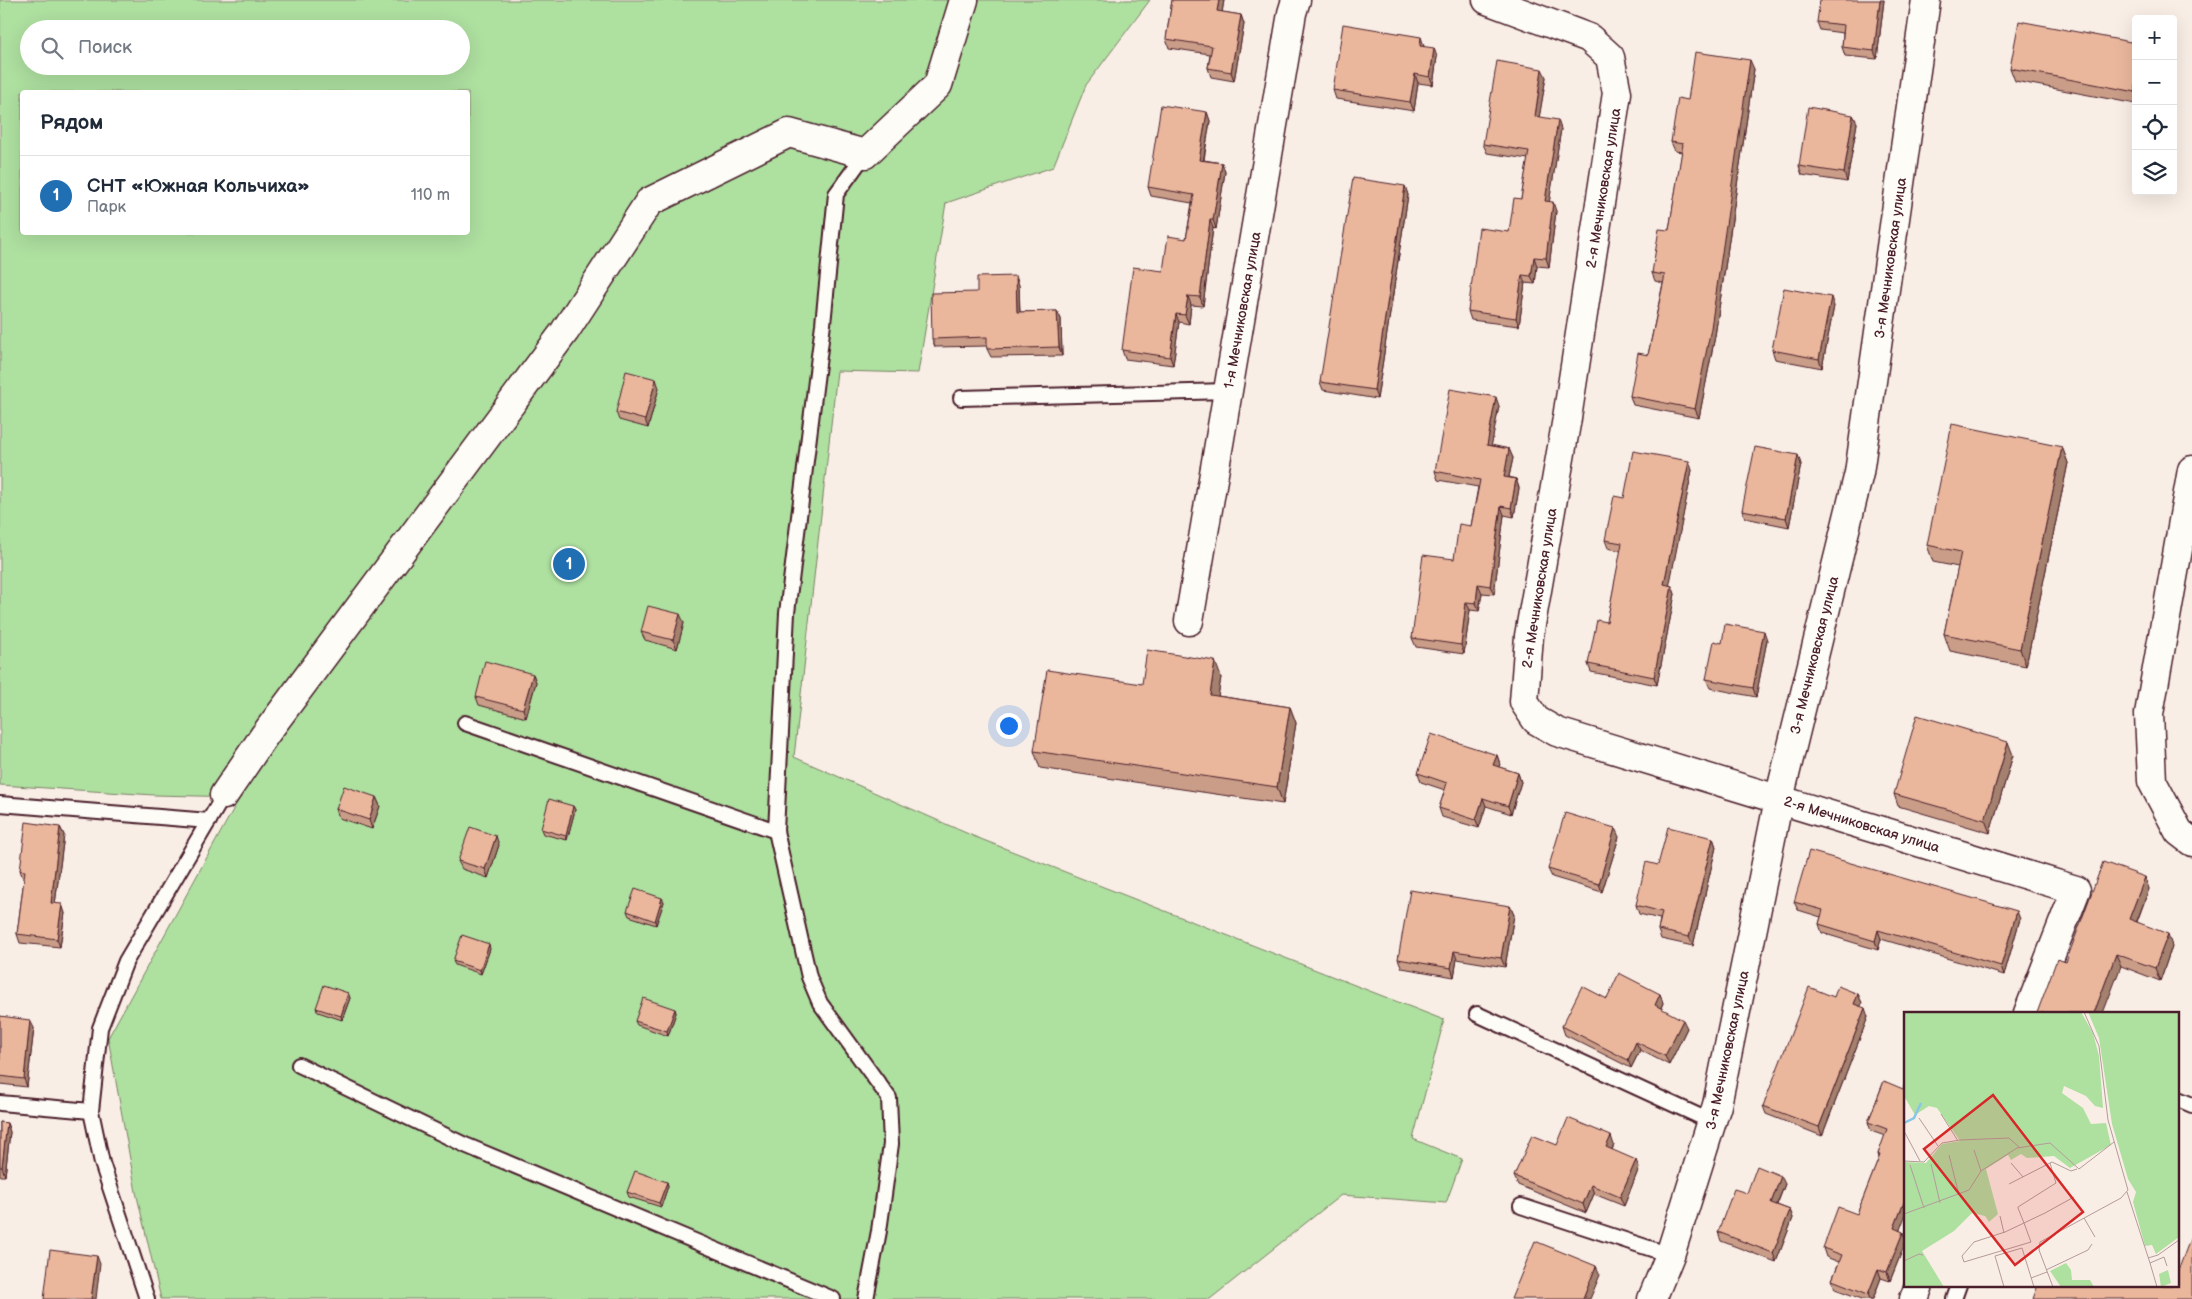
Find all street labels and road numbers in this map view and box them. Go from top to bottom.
street label: 2-я Мечниковская улица [1582,106,1625,269]
street label: 3-я Мечниковская улица [1871,176,1910,340]
street label: 1-я Мечниковская улица [1220,230,1265,390]
street label: 2-я Мечниковская улица [1518,506,1561,669]
street label: 3-я Мечниковская улица [1787,574,1843,736]
street label: 2-я Мечниковская улица [1782,793,1942,856]
street label: 3-я Мечниковская улица [1702,968,1753,1131]

